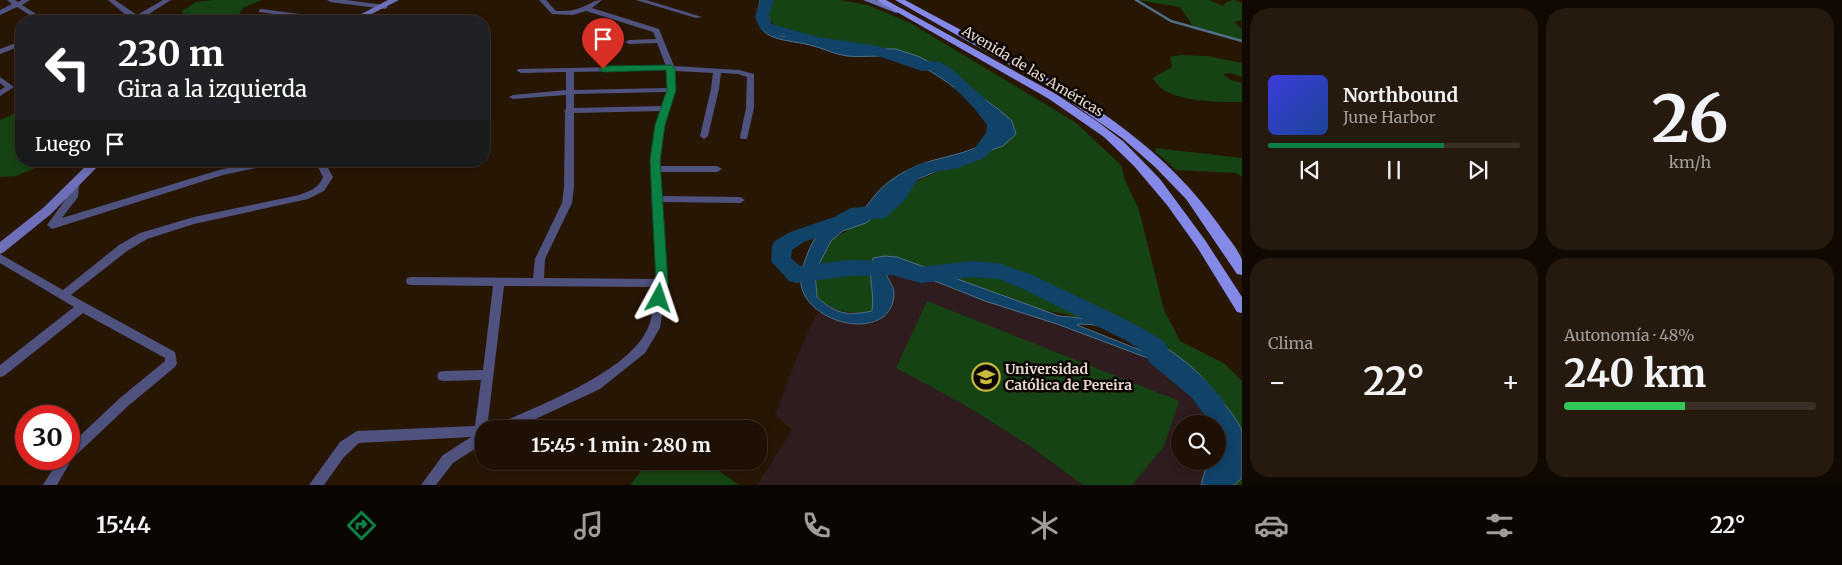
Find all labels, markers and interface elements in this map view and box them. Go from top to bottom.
pin [582,18,624,69]
street label: Avenida de las Américas [958,21,1107,120]
icon: arrive [589,25,617,53]
text: 230 m [118,32,224,76]
icon: left [35,35,100,100]
text: Gira a la izquierda [118,75,307,103]
text: 26 [1651,78,1729,160]
text: Northbound [1343,83,1458,107]
text: June Harbor [1343,107,1436,127]
icon: arrive [101,130,129,158]
text: Luego [35,132,91,156]
text: km/h [1669,152,1711,172]
icon: previous [1296,156,1324,184]
icon: pause [1380,156,1408,184]
icon: next [1464,156,1492,184]
position arrow [632,271,684,323]
text: Autonomía · 48% [1564,325,1695,345]
text: Clima [1268,333,1313,353]
text: 240 km [1564,350,1706,397]
text: 22° [1363,358,1425,405]
place label: Universidad Católica de Pereira [1005,360,1132,394]
school or university icon: Universidad Católica de Pereira [971,362,1001,392]
text: − [1268,364,1287,400]
text: + [1501,364,1520,400]
speed limit sign: 30 [15,405,80,470]
map controls [1171,415,1226,470]
button: search [1171,415,1226,470]
text: 15:45 · 1 min · 280 m [531,433,711,457]
icon: directions [344,508,379,543]
icon: music [571,508,606,543]
icon: phone [799,508,834,543]
icon: climate [1027,508,1062,543]
icon: car [1254,508,1289,543]
icon: filters [1482,508,1517,543]
text: 15:44 [96,511,151,539]
text: 22° [1710,511,1746,539]

